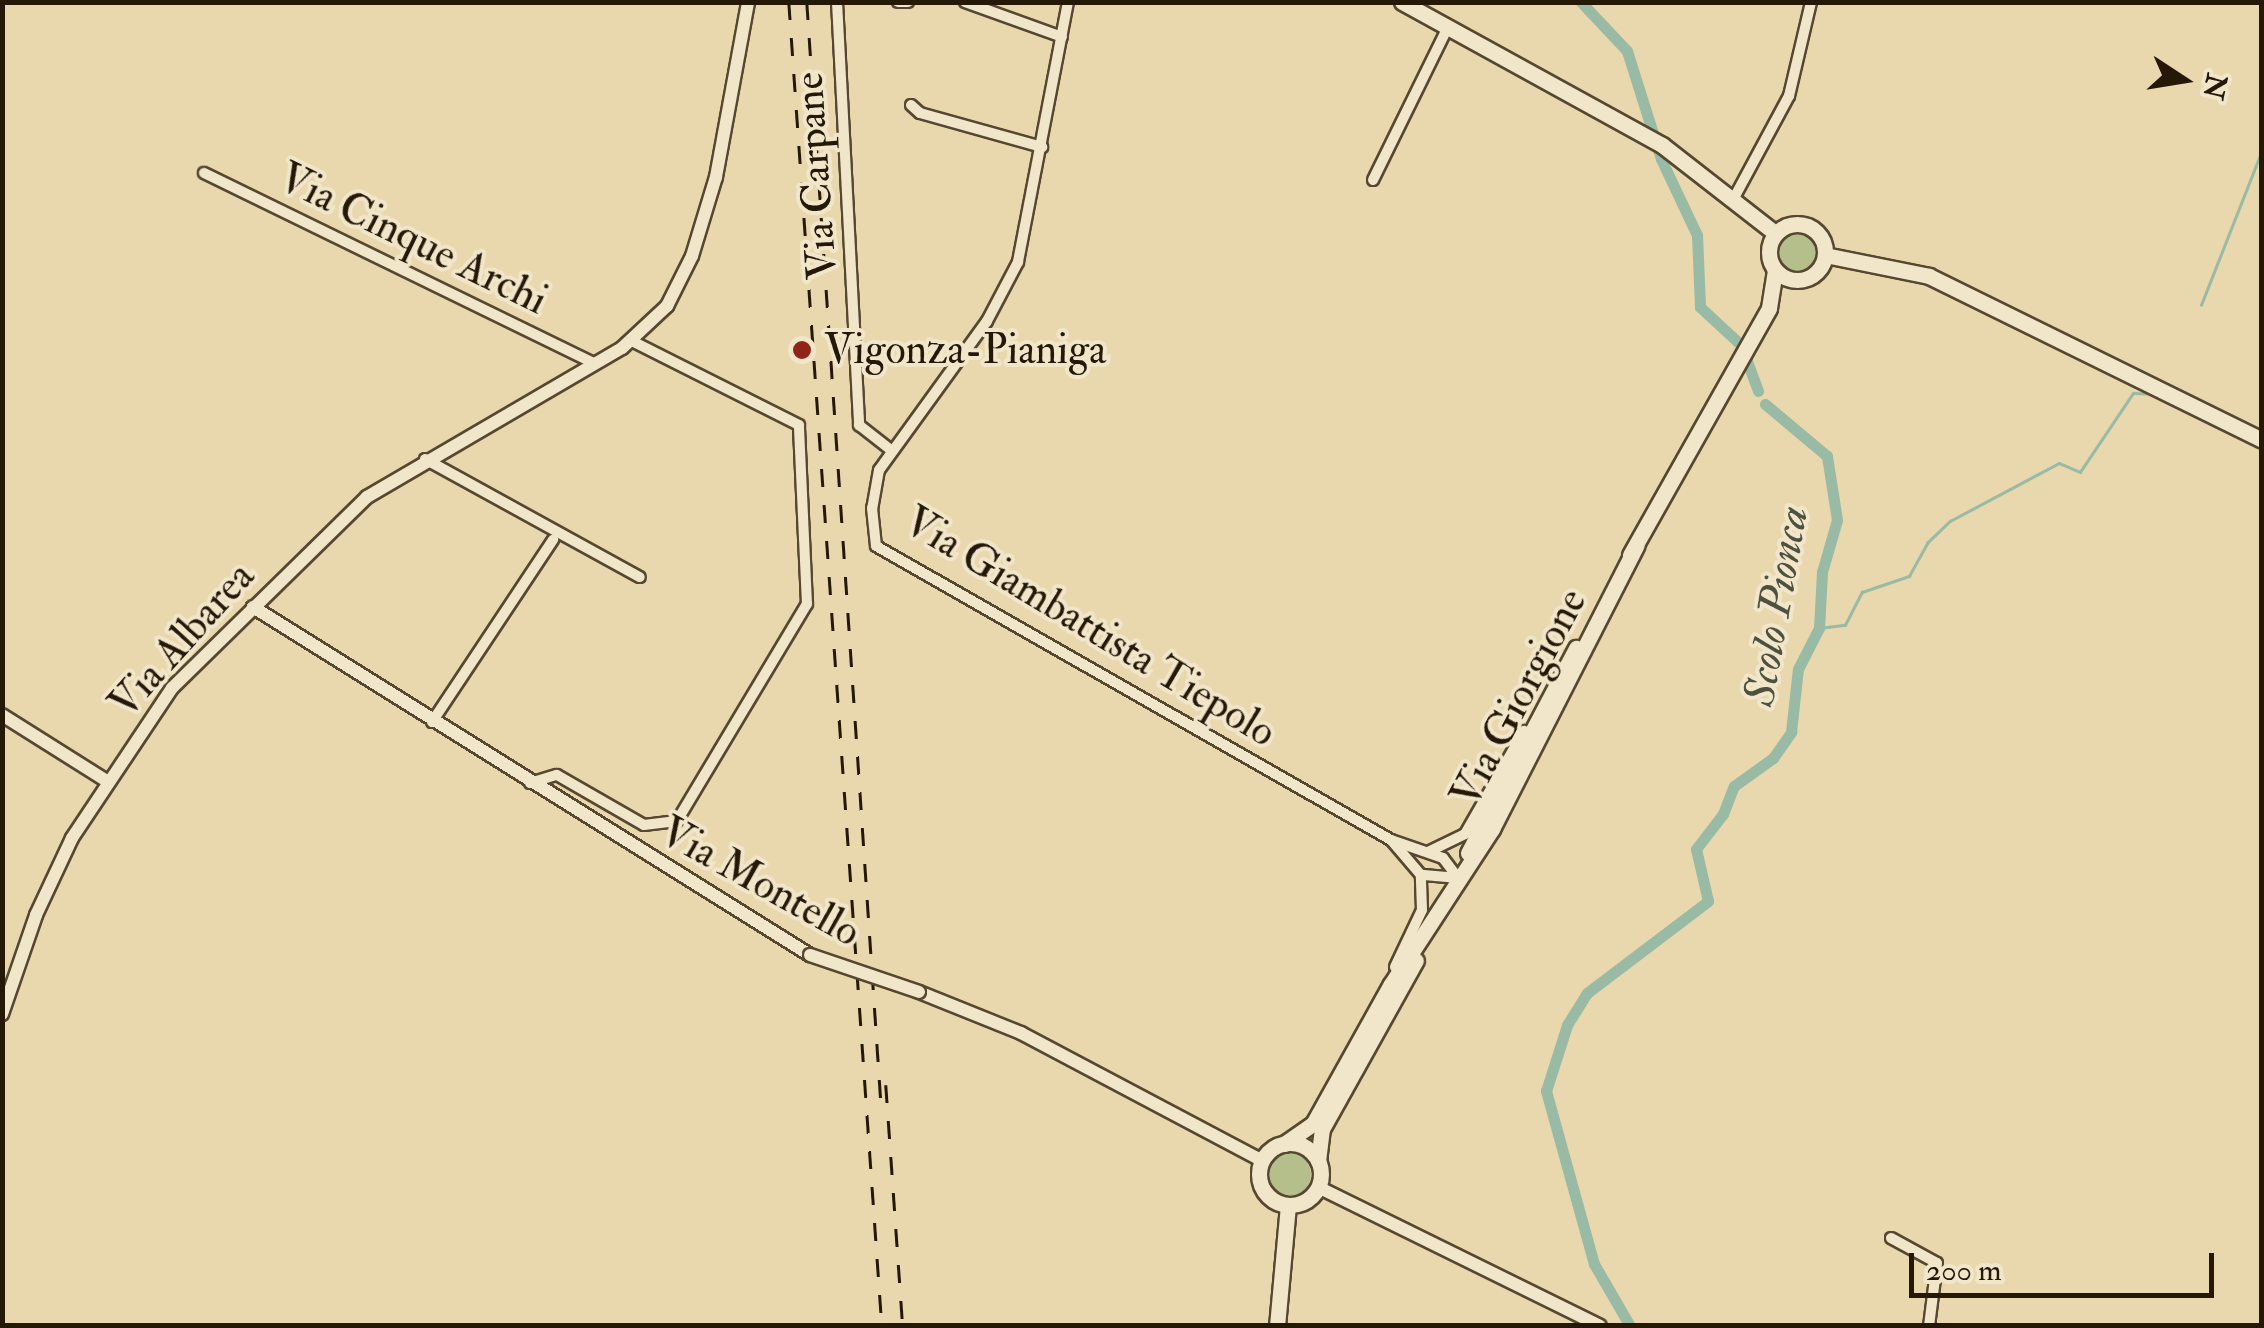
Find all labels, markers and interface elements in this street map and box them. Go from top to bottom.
north arrow [2134,30,2234,130]
street label: Via Carpane [784,70,848,282]
text: N [2194,70,2234,102]
street label: Via Cinque Archi [271,152,555,326]
place label: Vigonza-Pianiga [824,325,1106,375]
marker: Vigonza-Pianiga [789,337,815,363]
street label: Via Giambattista Tiepolo [895,496,1285,758]
water label: Scolo Pionca [1733,502,1821,710]
street label: Via Albarea [99,552,265,728]
street label: Via Giorgione [1440,580,1598,816]
street label: Via Montello [651,806,869,958]
scale bar [1914,1233,2219,1295]
text: 200 m [1926,1252,2002,1289]

